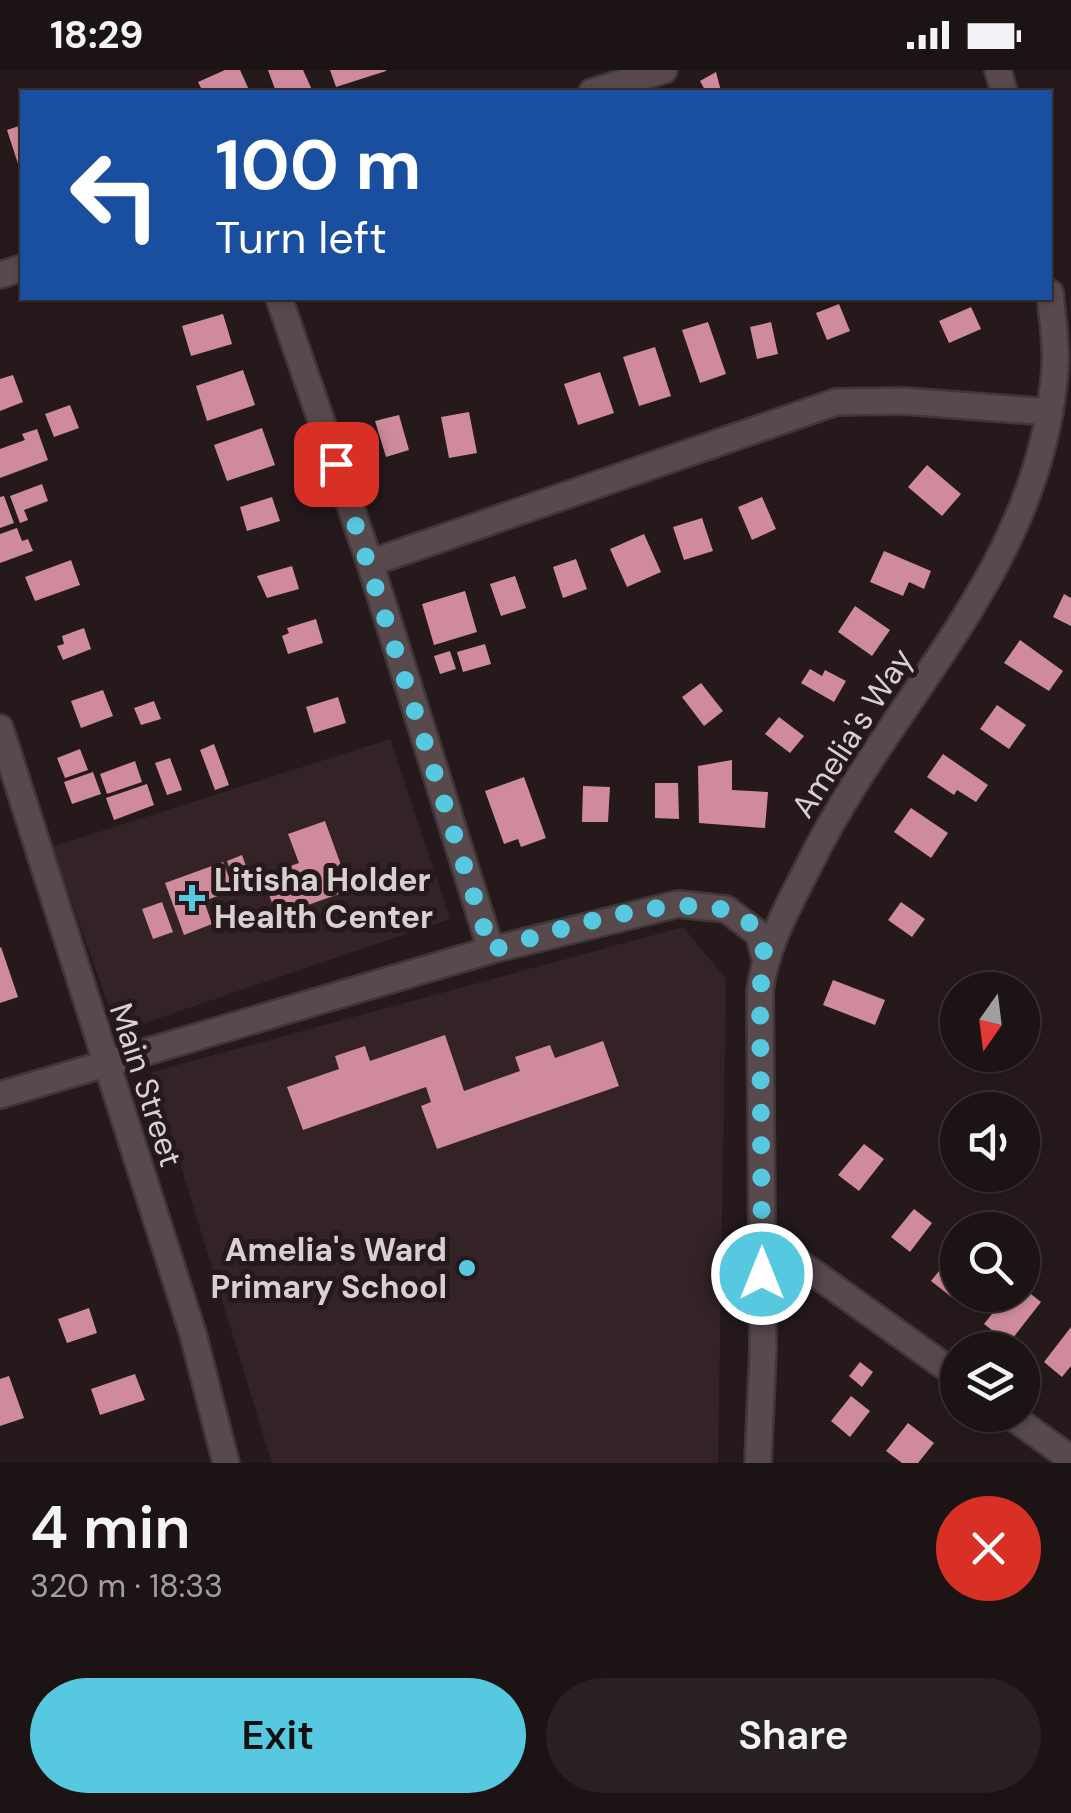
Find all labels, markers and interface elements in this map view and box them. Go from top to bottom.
text: 18:29 [50,10,143,60]
text: 100 m [215,120,421,211]
icon: left [50,130,180,260]
text: Turn left [215,208,387,267]
pin [294,422,379,507]
icon: arrive [309,437,364,492]
street label: Amelia's Way [782,640,923,826]
place label: Litisha Holder Health Center [214,859,433,938]
marker: Litisha Holder Health Center [179,885,205,911]
north arrow [940,972,1040,1072]
map controls [940,972,1040,1432]
street label: Main Street [100,998,192,1172]
button: sound [940,1092,1040,1192]
button: search [940,1212,1040,1312]
position arrow [710,1222,814,1326]
place label: Amelia's Ward Primary School [211,1229,447,1308]
marker: Amelia's Ward Primary School [456,1257,478,1279]
button: layers [940,1332,1040,1432]
text: 4 min [30,1488,191,1567]
button: close [936,1496,1041,1601]
text: 320 m · 18:33 [30,1565,223,1607]
button: Exit [30,1678,526,1793]
button: Share [546,1678,1041,1793]

